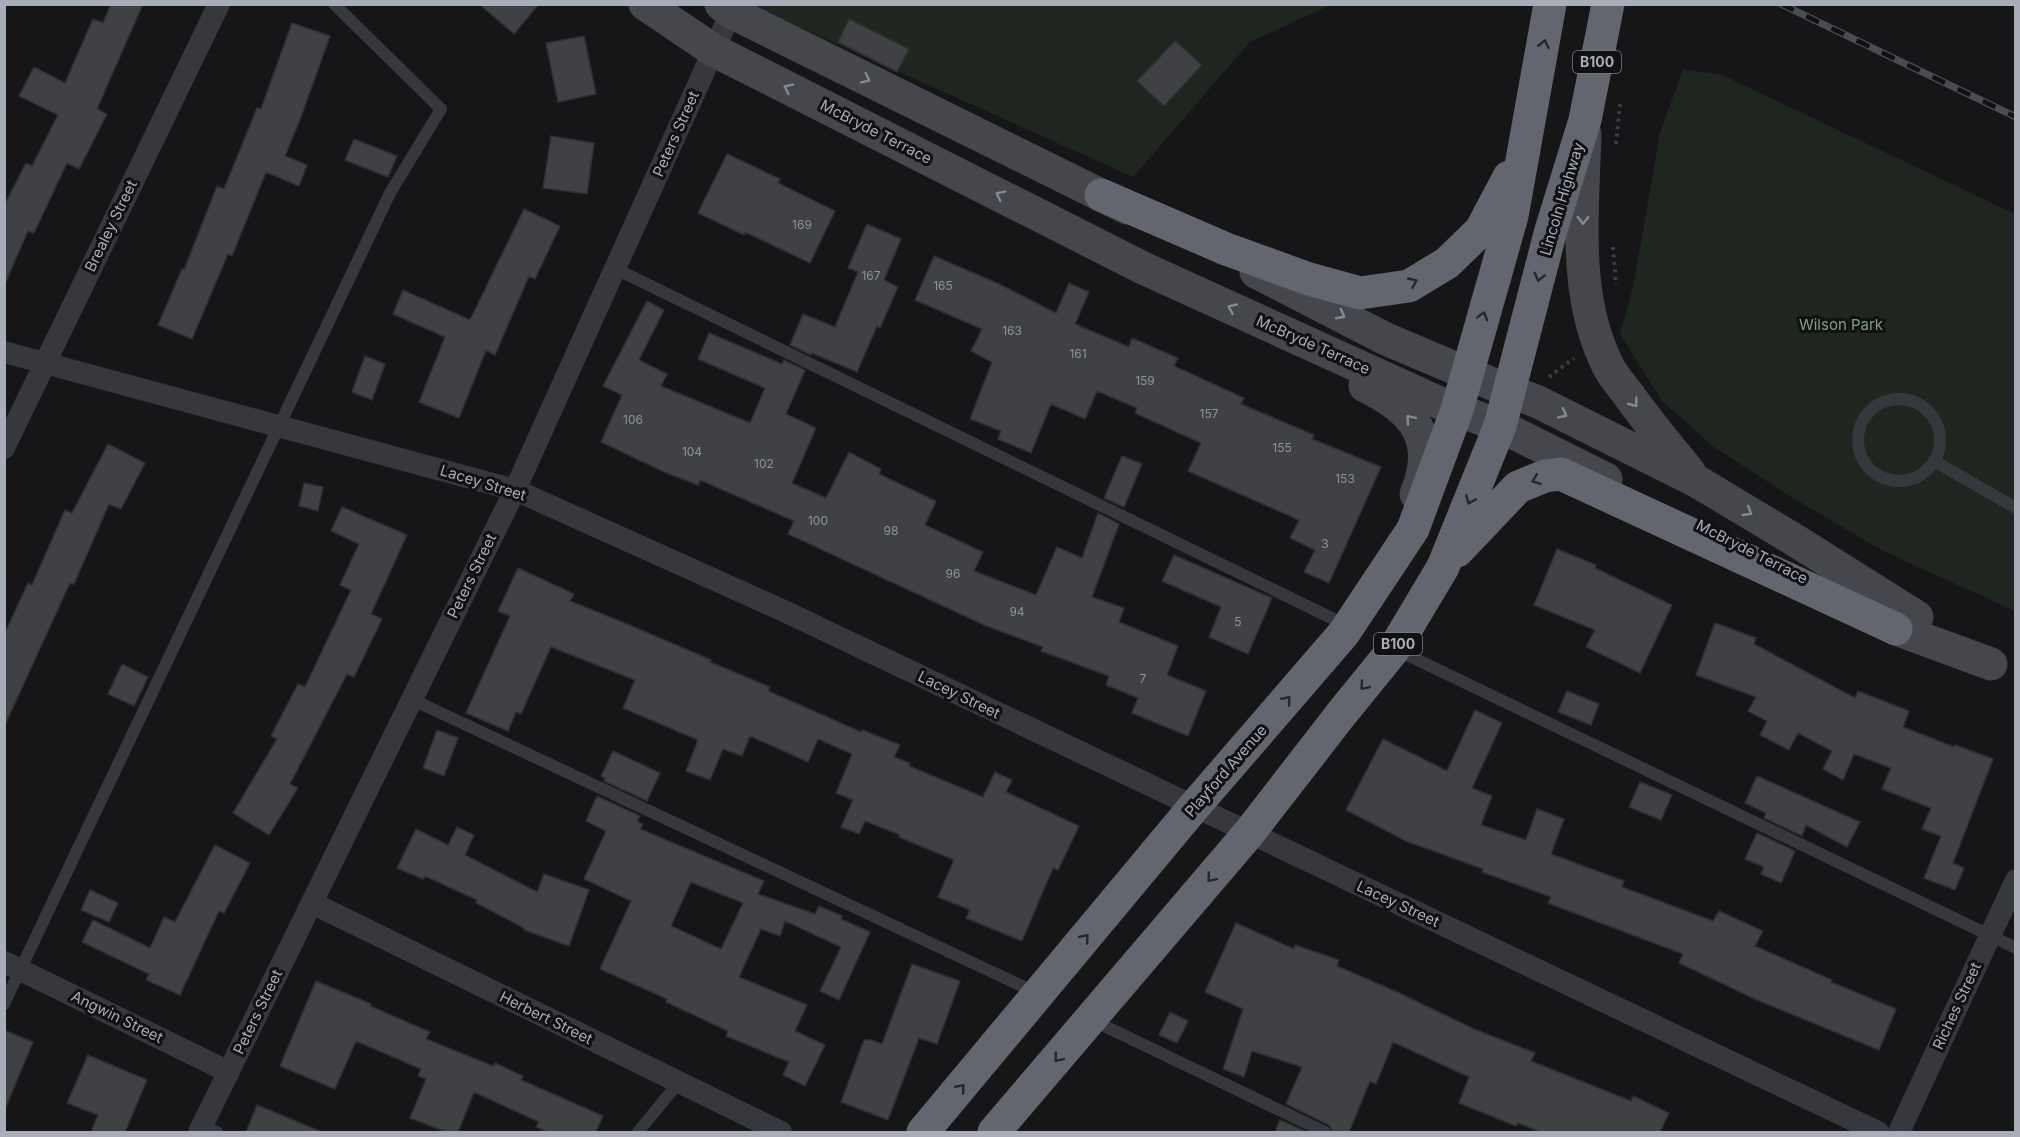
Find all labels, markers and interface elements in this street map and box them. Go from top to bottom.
one-way arrow [1537,40,1550,50]
road number: B100 [1573,51,1621,73]
one-way arrow [860,71,871,83]
one-way arrow [784,84,795,95]
street label: Peters Street [648,88,703,180]
street label: McBryde Terrace [817,95,935,168]
street label: Lincoln Highway [1535,140,1588,258]
street label: Brealey Street [80,177,141,275]
one-way arrow [995,191,1006,202]
one-way arrow [1577,216,1589,225]
house number: 169 [792,217,812,232]
house number: 167 [861,268,881,283]
one-way arrow [1534,271,1546,281]
one-way arrow [1406,277,1417,289]
house number: 165 [933,278,953,293]
one-way arrow [1227,303,1238,315]
one-way arrow [1335,308,1346,319]
street label: McBryde Terrace [1253,311,1373,378]
one-way arrow [1476,311,1488,322]
park label: Wilson Park [1799,315,1884,334]
house number: 163 [1002,323,1022,338]
house number: 161 [1069,346,1087,361]
house number: 159 [1135,373,1155,388]
one-way arrow [1627,396,1638,407]
house number: 157 [1200,406,1219,421]
one-way arrow [1557,407,1568,419]
house number: 106 [623,412,643,427]
one-way arrow [1406,415,1417,426]
house number: 155 [1272,440,1292,455]
house number: 104 [682,444,702,459]
house number: 102 [754,456,774,471]
street label: Lacey Street [438,460,529,505]
house number: 153 [1335,471,1355,486]
one-way arrow [1531,473,1542,485]
one-way arrow [1465,494,1477,505]
one-way arrow [1742,505,1752,516]
house number: 100 [808,513,828,528]
street label: McBryde Terrace [1693,515,1811,588]
house number: 98 [884,523,898,538]
street label: Peters Street [443,530,500,621]
house number: 3 [1321,536,1329,551]
house number: 96 [946,566,960,581]
house number: 94 [1009,604,1025,619]
house number: 5 [1234,614,1242,629]
road number: B100 [1374,633,1422,655]
street label: Lacey Street [915,667,1003,723]
house number: 7 [1140,671,1147,686]
one-way arrow [1360,679,1371,690]
one-way arrow [1279,696,1290,707]
street label: Playford Avenue [1181,721,1271,821]
one-way arrow [1208,871,1219,882]
street label: Lacey Street [1354,876,1443,931]
one-way arrow [1078,934,1089,945]
street label: Riches Street [1928,959,1985,1052]
street label: Peters Street [229,966,286,1057]
street label: Angwin Street [68,986,166,1047]
street label: Herbert Street [497,987,596,1048]
one-way arrow [1054,1051,1065,1062]
one-way arrow [953,1083,964,1094]

